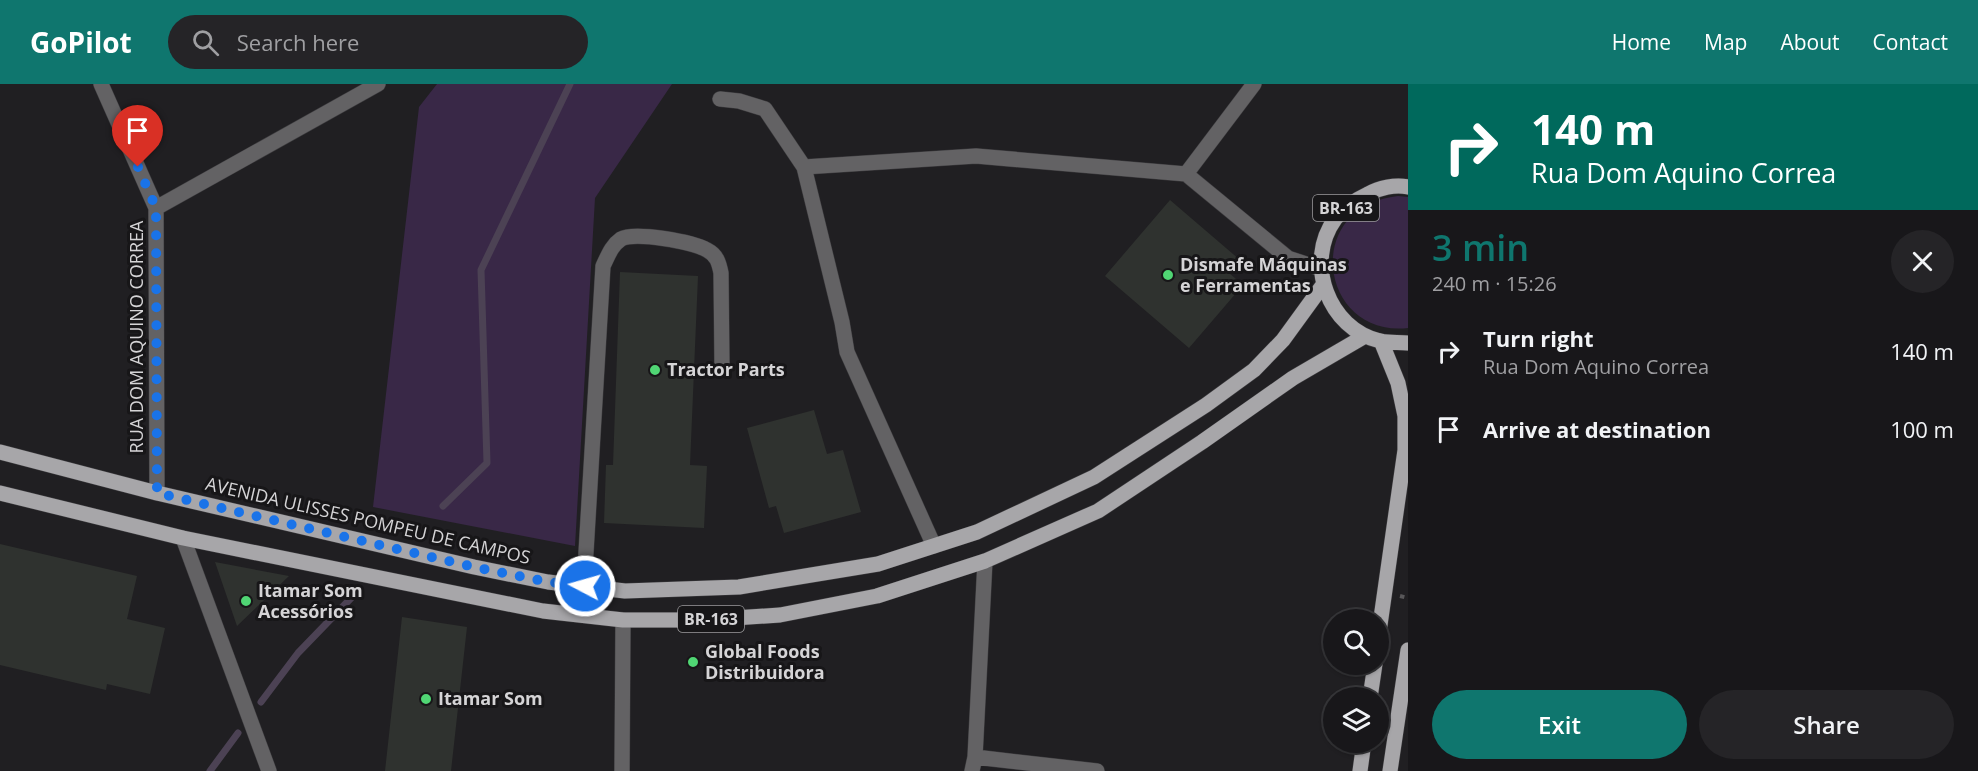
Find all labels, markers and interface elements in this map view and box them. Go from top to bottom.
search box [168,15,588,69]
text: GoPilot [30,23,132,61]
icon: search [189,26,222,59]
text: Search here [237,27,359,57]
text: Home [1612,28,1671,56]
text: Map [1704,28,1747,56]
text: About [1780,28,1840,56]
text: Contact [1873,28,1948,56]
text: 140 m [1531,100,1655,157]
pin [112,105,163,167]
icon: right [1432,108,1510,186]
icon: arrive [121,114,154,147]
text: Rua Dom Aquino Correa [1531,154,1836,191]
road number: BR-163 [1313,195,1379,221]
street label: RUA DOM AQUINO CORREA [124,220,148,453]
text: 3 min [1432,223,1529,272]
button: close [1891,230,1954,293]
place label: Dismafe Máquinas e Ferramentas [1180,252,1347,297]
marker: Dismafe Máquinas e Ferramentas [1161,268,1175,282]
text: 240 m · 15:26 [1432,270,1557,297]
text: Turn right [1483,323,1594,353]
icon: right [1432,335,1465,368]
text: 140 m [1890,336,1954,366]
text: Rua Dom Aquino Correa [1483,353,1709,380]
place label: Tractor Parts [667,357,785,381]
marker: Tractor Parts [648,363,662,377]
icon: arrive [1432,413,1465,446]
text: Arrive at destination [1483,414,1711,444]
text: 100 m [1890,414,1954,444]
street label: AVENIDA ULISSES POMPEU DE CAMPOS [203,471,533,569]
position arrow [553,554,617,618]
place label: Itamar Som Acessórios [258,578,363,623]
marker: Itamar Som Acessórios [239,594,253,608]
road number: BR-163 [678,606,744,632]
map controls [1323,609,1389,753]
button: search [1323,609,1389,675]
place label: Global Foods Distribuidora [705,639,825,684]
marker: Global Foods Distribuidora [686,655,700,669]
place label: Itamar Som [438,686,543,710]
button: layers [1323,687,1389,753]
button: Exit [1432,690,1687,759]
button: Share [1699,690,1954,759]
marker: Itamar Som [419,692,433,706]

